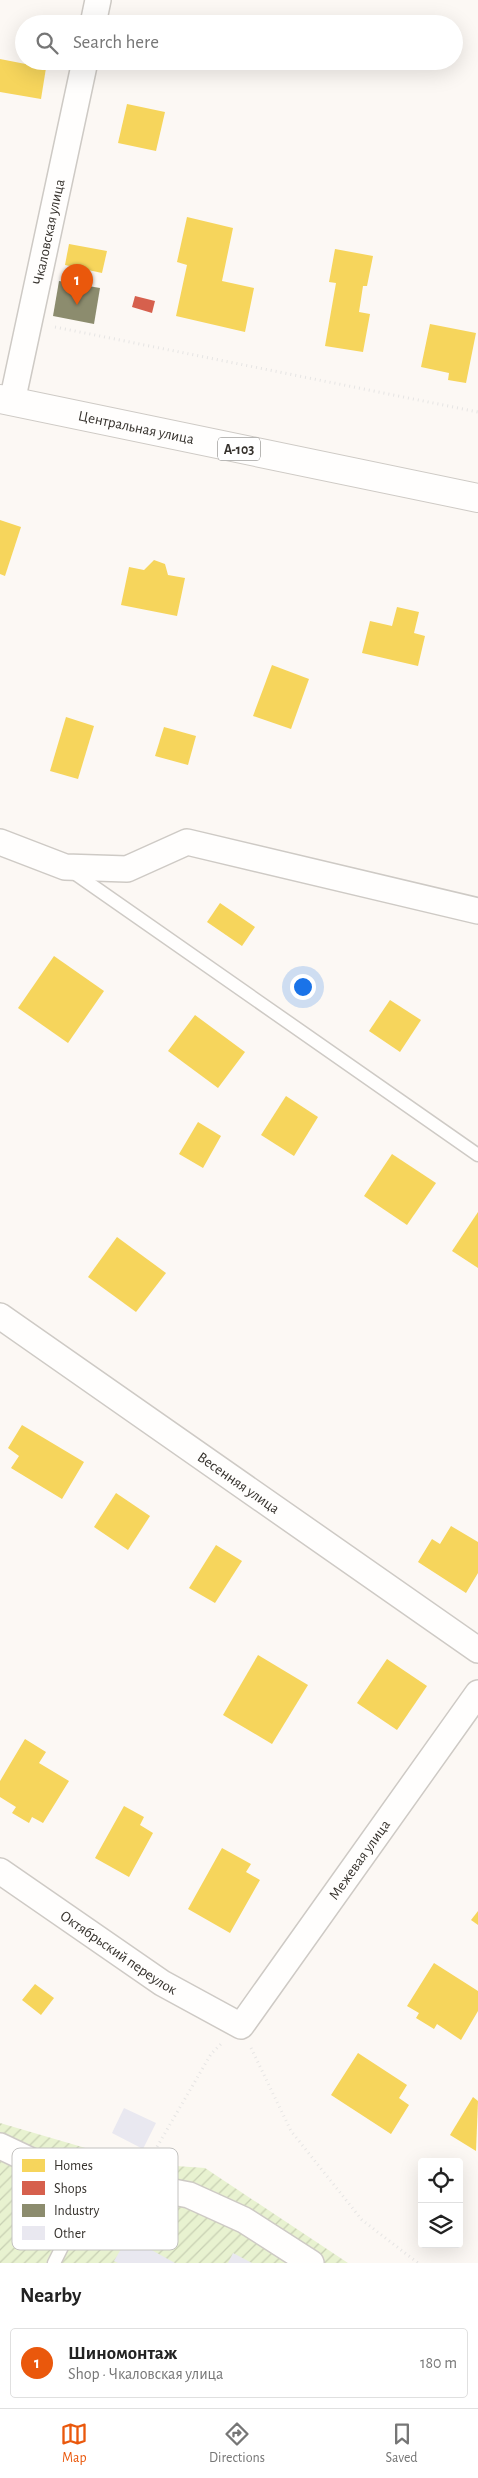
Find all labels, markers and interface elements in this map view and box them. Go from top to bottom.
search box [15,15,463,70]
icon: search [33,29,61,57]
text: Search here [73,33,159,52]
street label: Чкаловская улица [30,178,68,286]
pin: 1 [61,264,93,305]
street label: Центральная улица [77,408,196,447]
road number: А-103 [218,438,260,460]
your location [290,974,316,1000]
street label: Весенняя улица [195,1449,282,1517]
street label: Межевая улица [326,1817,393,1903]
street label: Октябрьский переулок [57,1908,180,1998]
legend [12,2148,178,2250]
map controls [418,2158,463,2248]
button: locate [418,2158,463,2203]
text: Homes [54,2159,93,2173]
text: Shops [54,2182,87,2196]
button: layers [418,2203,463,2248]
text: Industry [54,2204,100,2218]
text: Other [54,2227,86,2241]
text: Nearby [20,2285,81,2306]
text: Шиномонтаж [68,2344,177,2363]
text: 1 [34,2355,40,2371]
text: 180 m [420,2355,457,2371]
text: Shop · Чкаловская улица [68,2366,223,2382]
tab: Map [60,2420,88,2467]
tab: Directions [209,2420,265,2467]
tab: Saved [386,2420,418,2467]

